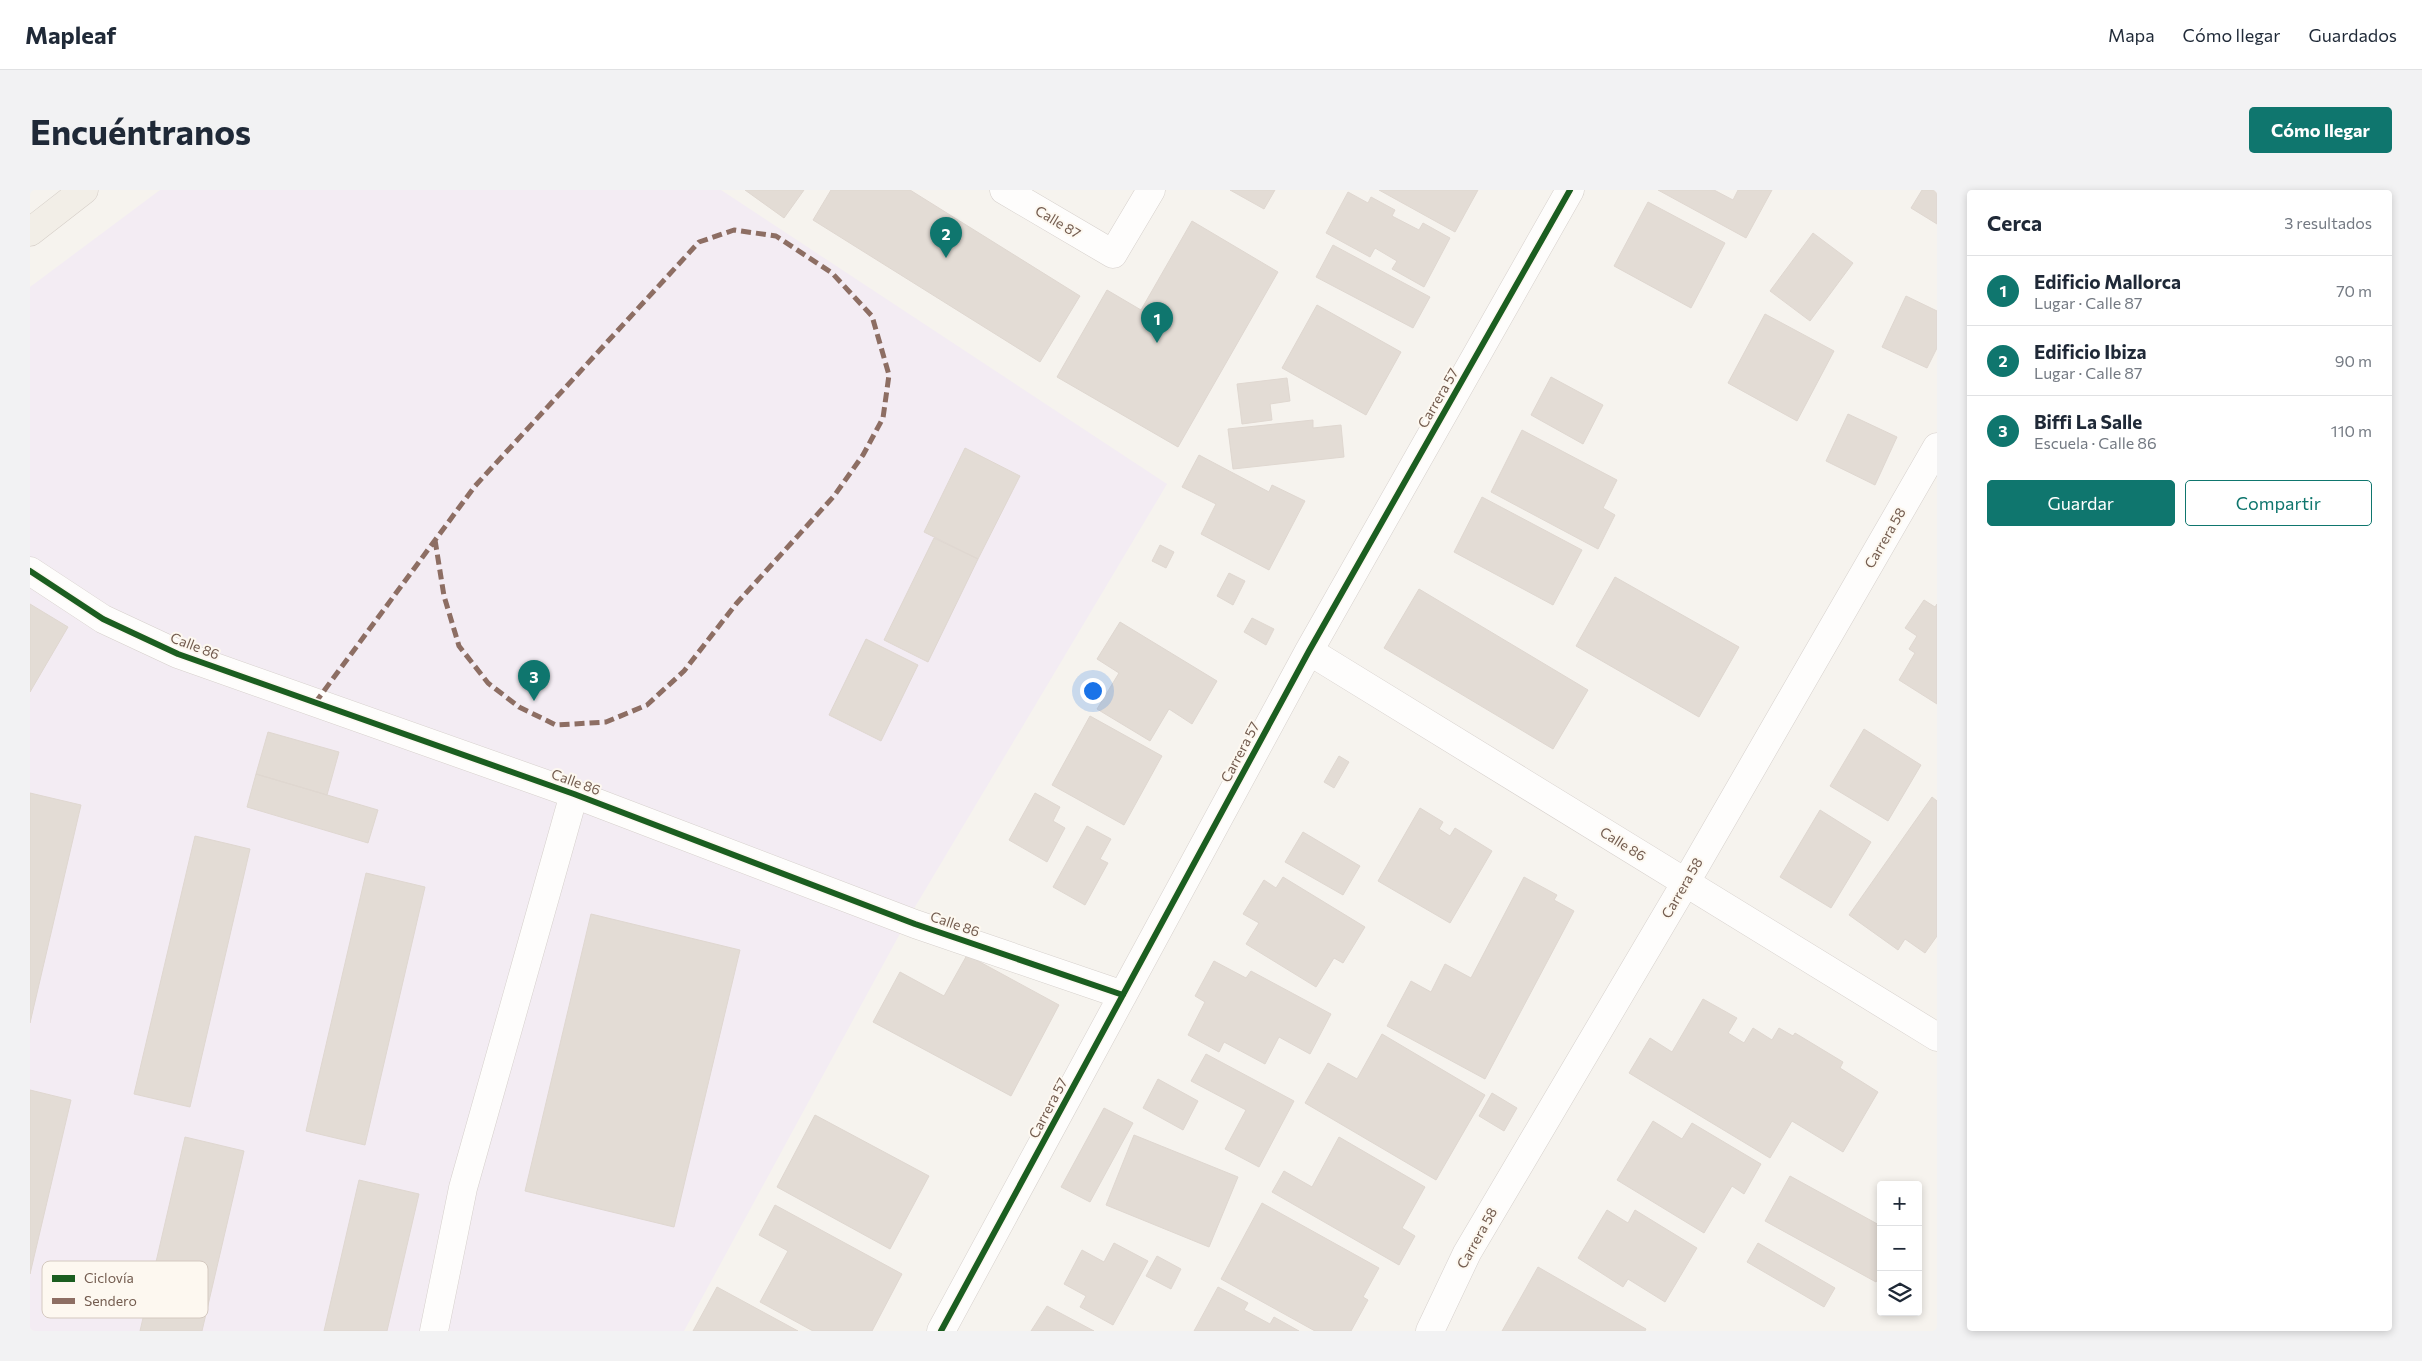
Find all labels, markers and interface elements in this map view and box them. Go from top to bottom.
text: Mapleaf [25,20,116,49]
text: Mapa [2108,24,2155,46]
text: Cómo llegar [2183,24,2280,46]
text: Guardados [2308,24,2397,46]
button: Cómo llegar [2249,107,2392,153]
text: Encuéntranos [30,109,251,152]
street label: Calle 87 [1032,201,1084,242]
text: Cerca [1987,210,2042,235]
text: 3 resultados [2284,213,2372,232]
pin: 2 [930,217,962,258]
text: Edificio Mallorca [2034,270,2181,293]
text: 1 [1999,281,2007,300]
text: 70 m [2336,281,2372,300]
text: Lugar · Calle 87 [2034,293,2142,312]
pin: 1 [1141,302,1173,343]
text: Edificio Ibiza [2034,340,2147,363]
text: 2 [1998,351,2008,370]
text: 90 m [2335,351,2372,370]
text: Lugar · Calle 87 [2034,363,2142,382]
street label: Carrera 57 [1414,365,1461,431]
text: Biffi La Salle [2034,410,2142,433]
text: 3 [1998,421,2008,440]
text: 110 m [2331,421,2372,440]
text: Escuela · Calle 86 [2034,433,2157,452]
button: Guardar [1987,480,2175,526]
button: Compartir [2185,480,2372,526]
street label: Carrera 58 [1860,504,1909,571]
street label: Calle 86 [168,628,222,663]
pin: 3 [518,660,550,701]
your location [1080,678,1106,704]
street label: Carrera 57 [1217,719,1263,785]
street label: Calle 86 [549,765,603,798]
street label: Calle 86 [1597,823,1649,864]
street label: Carrera 58 [1657,854,1706,921]
street label: Calle 86 [928,907,982,940]
street label: Carrera 57 [1025,1075,1071,1141]
map controls [1877,1181,1922,1316]
button: + [1877,1181,1922,1226]
street label: Carrera 58 [1453,1204,1500,1271]
button: − [1877,1226,1922,1271]
legend [42,1261,208,1318]
text: Ciclovía [84,1269,134,1286]
button: layers [1877,1271,1922,1316]
text: Sendero [84,1292,137,1309]

